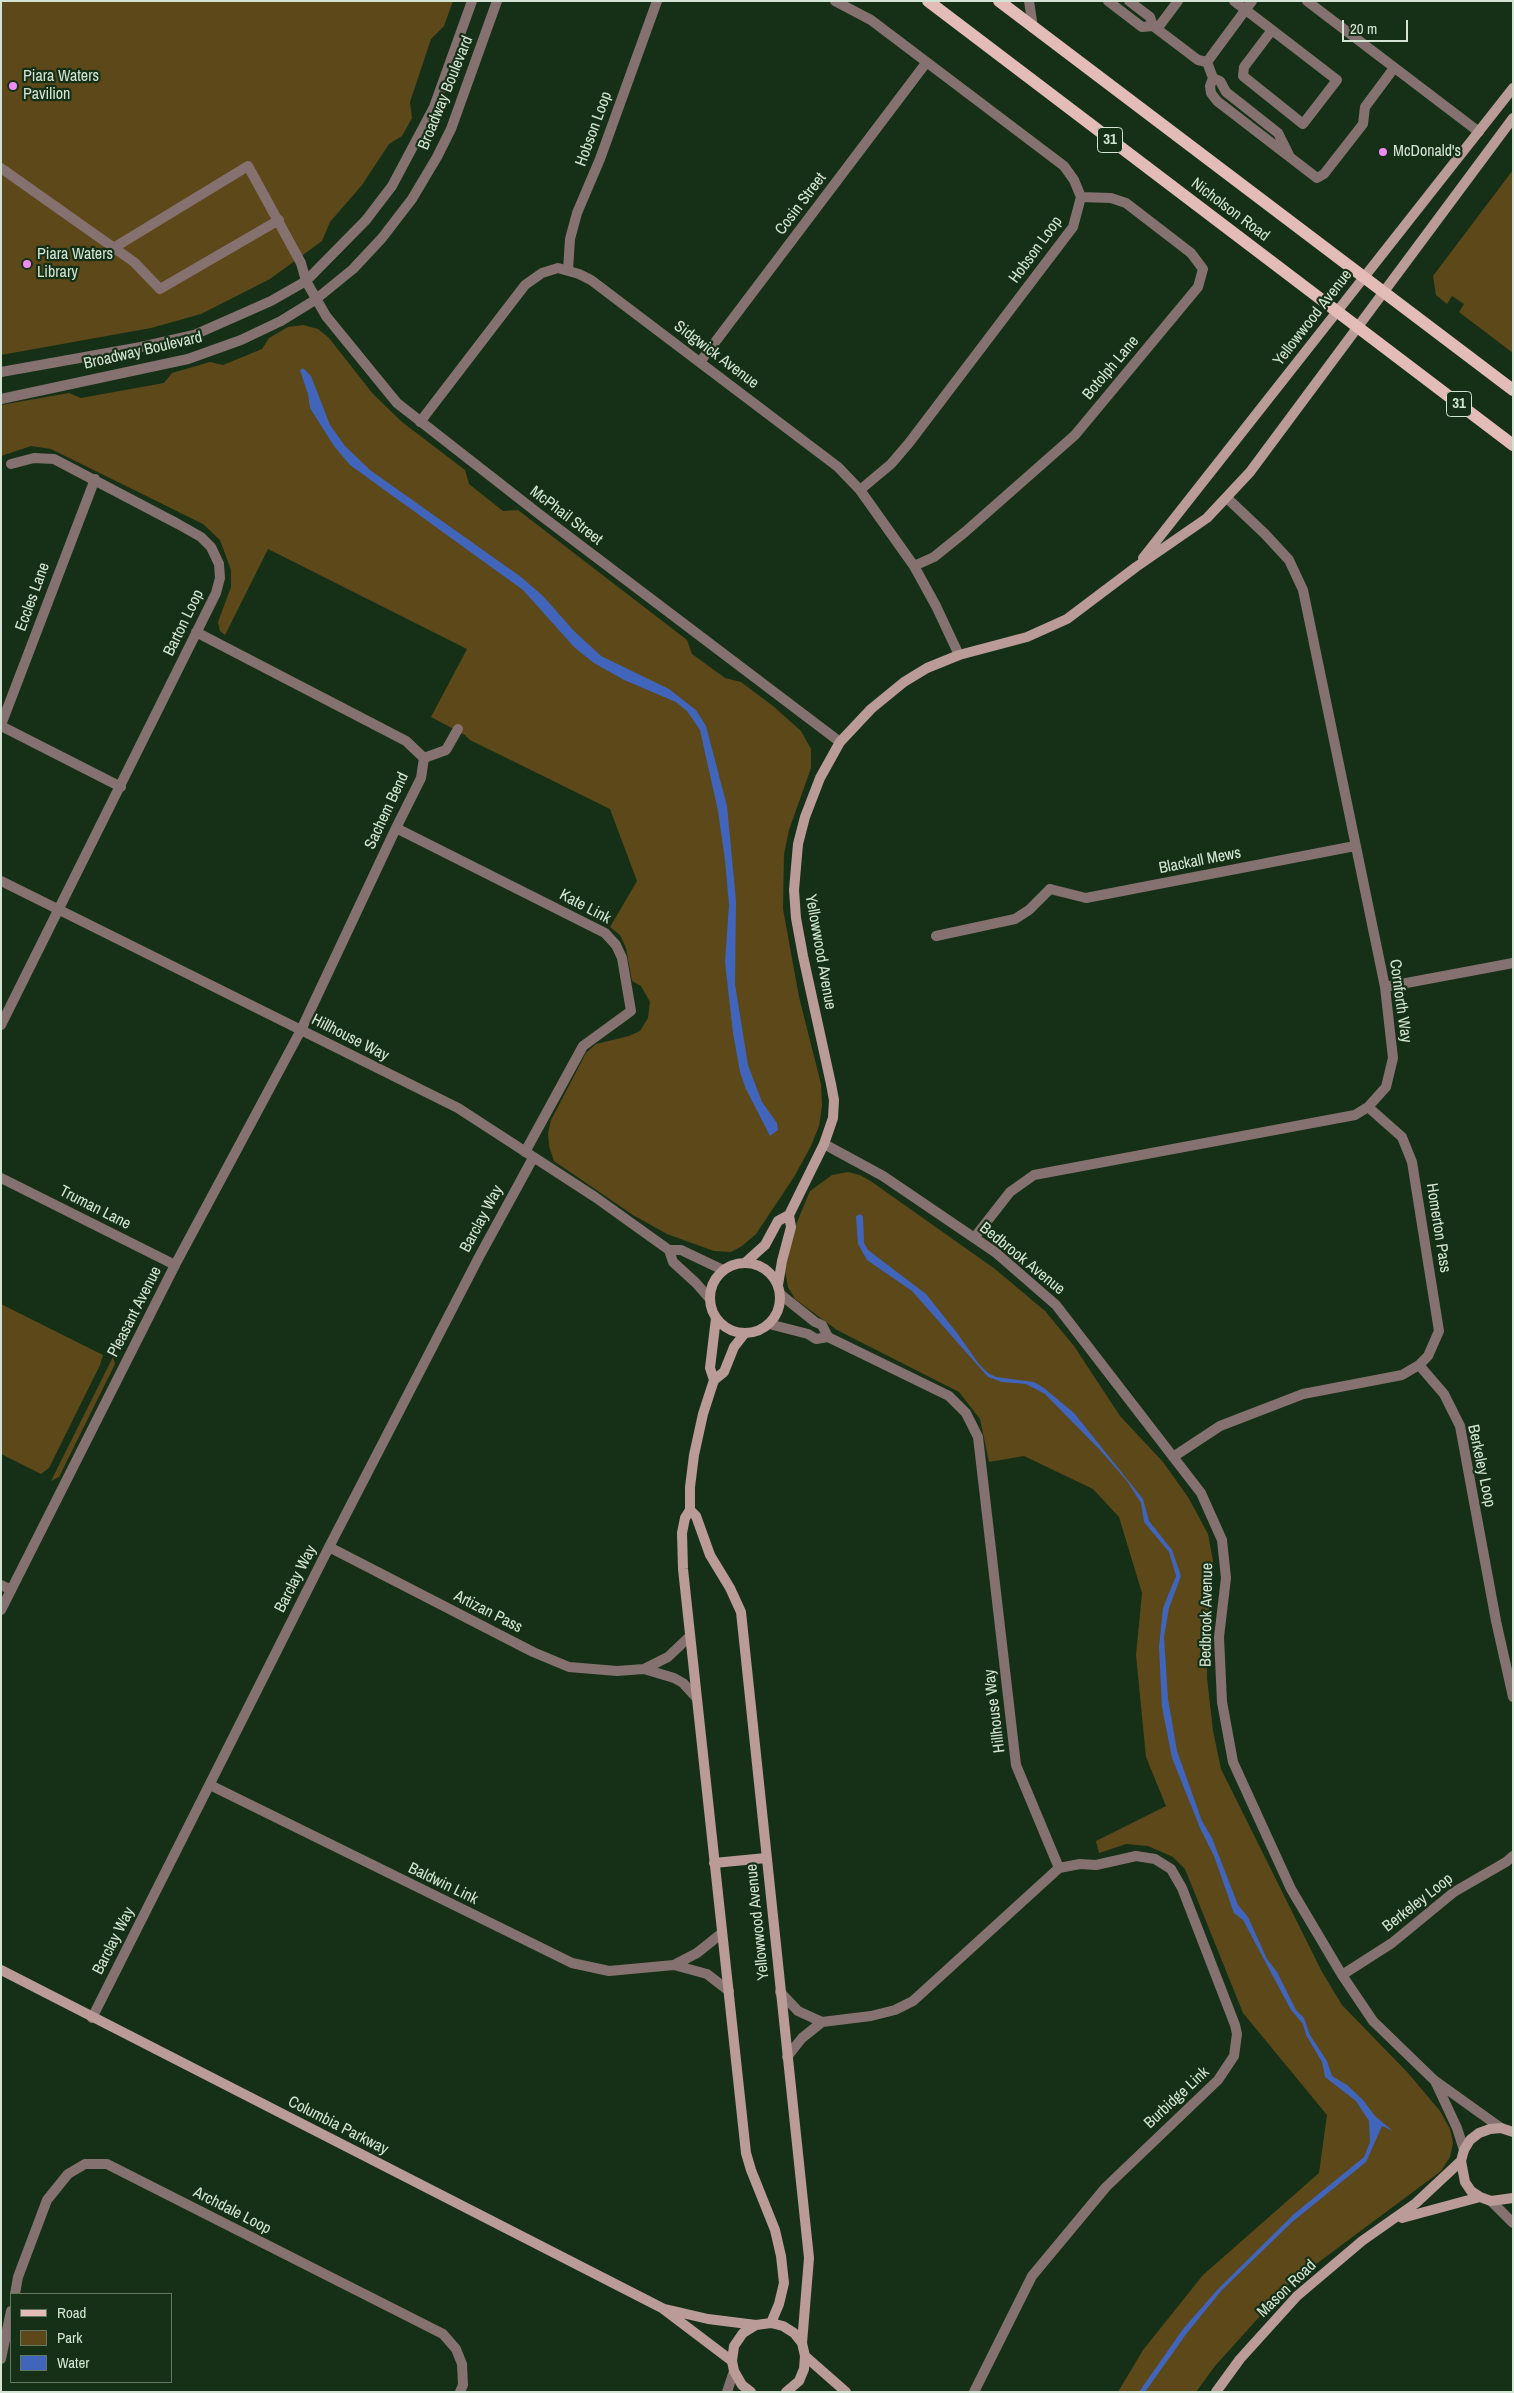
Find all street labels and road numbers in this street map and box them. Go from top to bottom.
street label: Broadway Boulevard [414,33,478,153]
street label: Hobson Loop [572,89,616,169]
road number: 31 [1098,128,1122,152]
street label: Cosin Street [771,169,831,239]
street label: Nicholson Road [1187,174,1273,246]
street label: Hobson Loop [1005,213,1067,287]
street label: Yellowwood Avenue [1269,266,1357,370]
street label: Sidgwick Avenue [670,317,762,393]
street label: Broadway Boulevard [82,328,204,374]
street label: Botolph Lane [1079,332,1143,404]
road number: 31 [1446,392,1472,416]
street label: McPhail Street [526,482,606,550]
street label: Eccles Lane [12,560,54,634]
street label: Barton Loop [160,587,208,659]
street label: Sachem Bend [361,770,413,852]
street label: Blackall Mews [1157,844,1243,878]
street label: Kate Link [556,886,614,928]
street label: Yellowwood Avenue [800,893,840,1011]
street label: Cornforth Way [1385,958,1415,1044]
street label: Hillhouse Way [308,1010,392,1066]
street label: Truman Lane [56,1182,134,1234]
street label: Barclay Way [456,1182,508,1256]
street label: Homerton Pass [1421,1182,1455,1274]
street label: Bedbrook Avenue [976,1219,1068,1299]
street label: Pleasant Avenue [104,1264,166,1360]
street label: Berkeley Loop [1463,1423,1499,1509]
street label: Barclay Way [271,1542,321,1616]
street label: Bedbrook Avenue [1196,1563,1218,1667]
street label: Artizan Pass [451,1587,525,1637]
street label: Hillhouse Way [980,1668,1010,1754]
street label: Baldwin Link [405,1859,481,1909]
street label: Yellowwood Avenue [742,1863,774,1981]
street label: Berkeley Loop [1379,1870,1457,1936]
street label: Barclay Way [89,1904,139,1978]
street label: Burbidge Link [1141,2063,1213,2133]
street label: Columbia Parkway [285,2092,391,2160]
street label: Archdale Loop [190,2183,274,2239]
street label: Mason Road [1254,2256,1320,2322]

